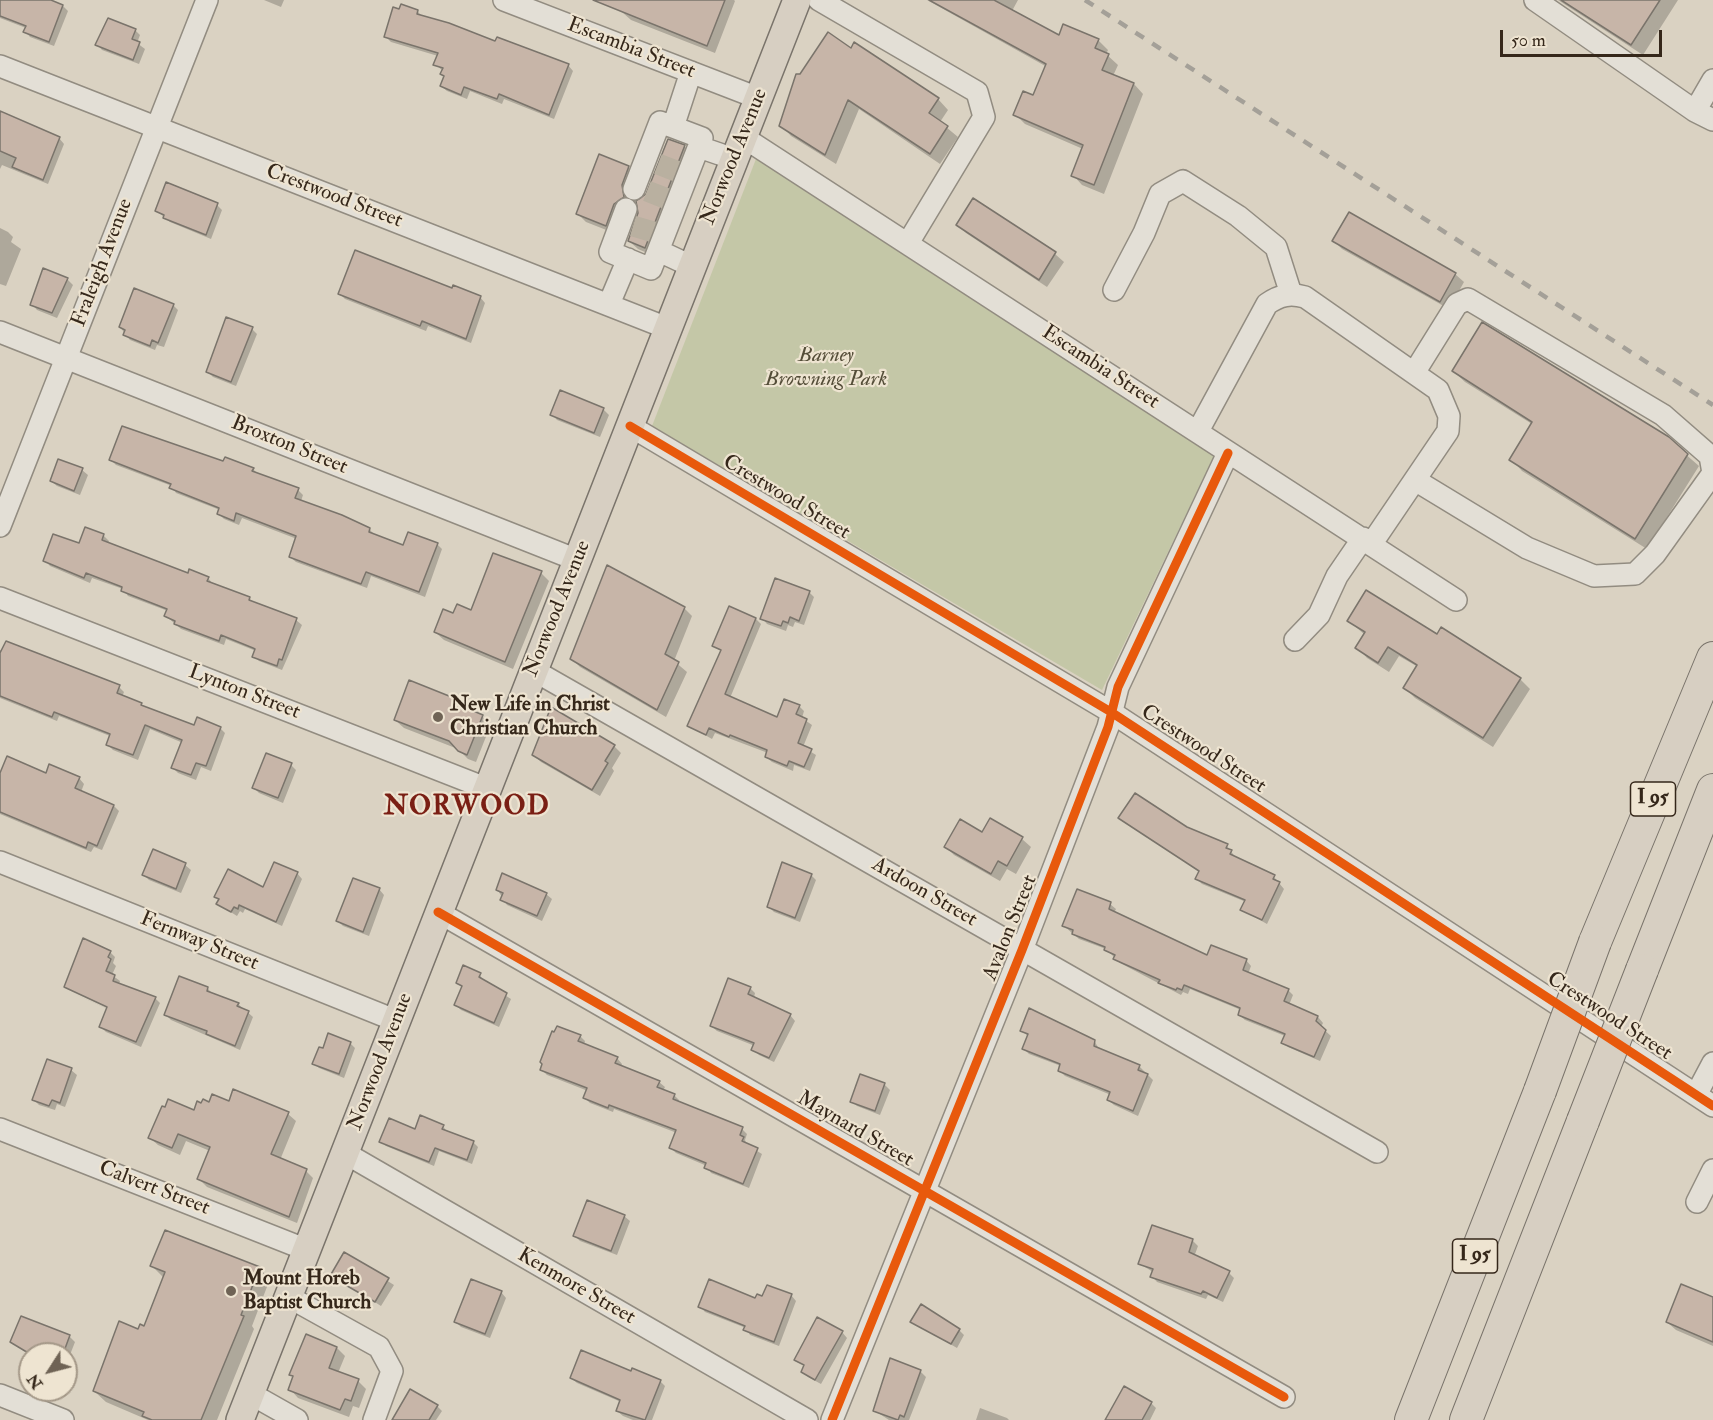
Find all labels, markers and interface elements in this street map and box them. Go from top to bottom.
street label: Escambia Street [563,13,699,85]
scale bar [1503,18,1665,56]
text: 50 m [1511,29,1546,52]
street label: Norwood Avenue [696,85,774,229]
street label: Crestwood Street [262,159,406,235]
street label: Fraleigh Avenue [67,195,139,331]
street label: Escambia Street [1036,321,1164,415]
park label: Barney Browning Park [765,343,887,393]
street label: Broxton Street [227,411,351,481]
street label: Crestwood Street [718,450,854,546]
street label: Norwood Avenue [519,537,597,681]
street label: Lynton Street [185,660,303,726]
place label: New Life in Christ Christian Church [450,692,610,742]
street label: Crestwood Street [1136,700,1270,800]
marker: New Life in Christ Christian Church [431,710,445,724]
road number: I 95 [1630,782,1676,816]
district label: NORWOOD [384,792,550,824]
street label: Ardoon Street [867,853,981,933]
street label: Avalon Street [978,872,1044,984]
street label: Fernway Street [136,907,262,977]
street label: Crestwood Street [1542,967,1676,1067]
street label: Norwood Avenue [343,990,419,1134]
street label: Maynard Street [792,1086,918,1174]
street label: Calvert Street [95,1156,213,1222]
road number: I 95 [1452,1239,1498,1273]
street label: Kenmore Street [513,1243,639,1331]
place label: Mount Horeb Baptist Church [243,1266,371,1316]
marker: Mount Horeb Baptist Church [224,1284,238,1298]
north arrow [18,1342,78,1402]
text: N [23,1370,47,1393]

